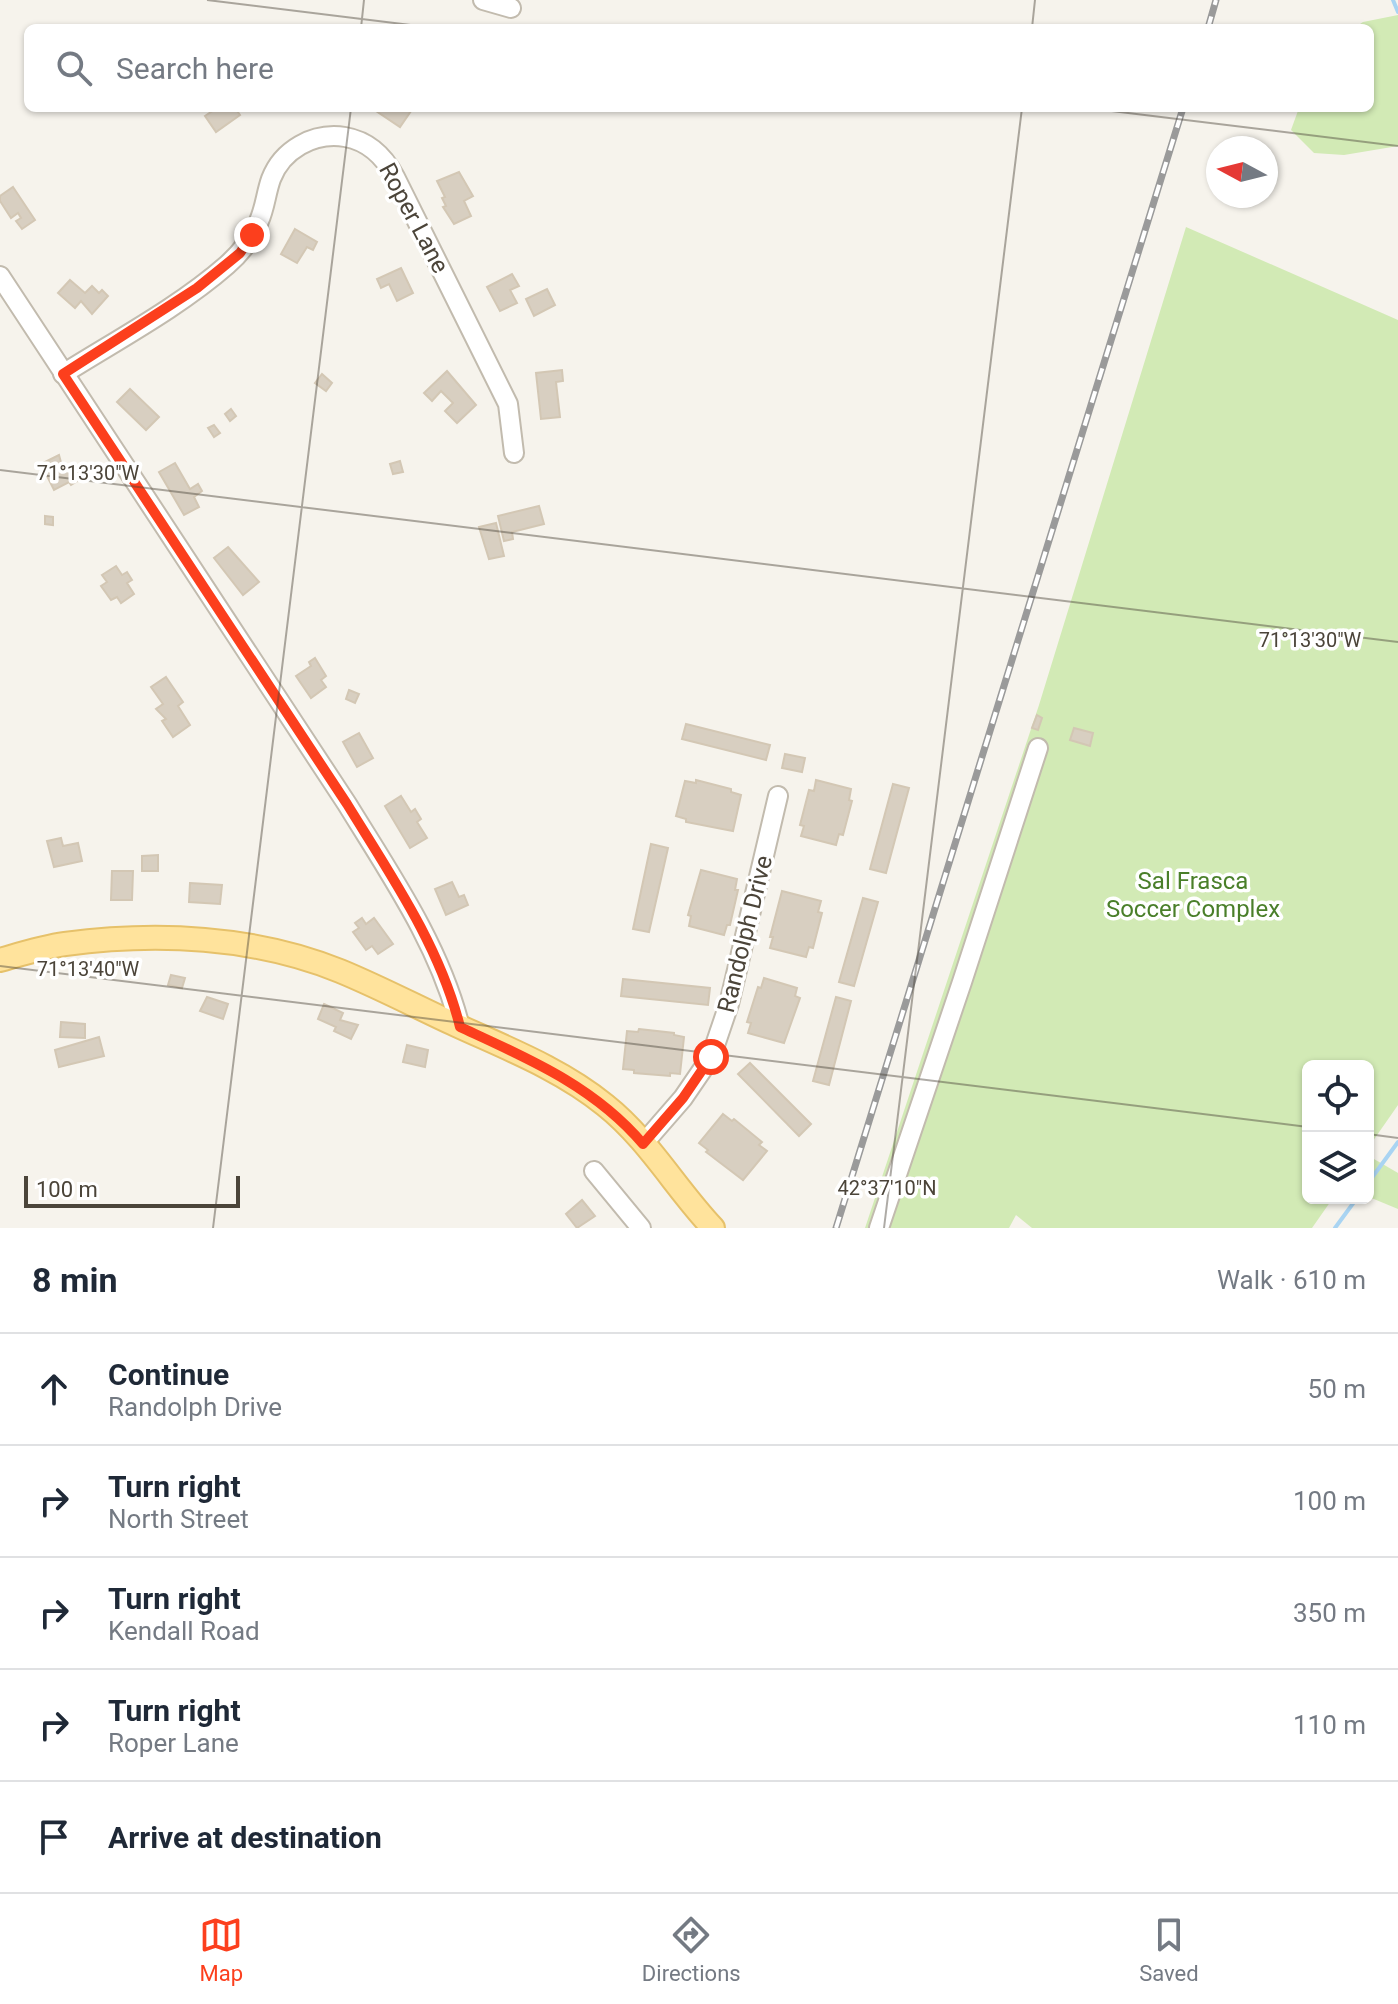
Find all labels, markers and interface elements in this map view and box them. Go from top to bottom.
search box [24,24,1374,112]
icon: search [52,46,96,90]
text: Search here [116,51,274,86]
north arrow [1206,136,1278,208]
street label: Roper Lane [373,158,455,278]
route end [234,217,270,253]
text: 71°13'30"W [37,461,140,485]
text: 71°13'30"W [1259,628,1362,652]
street label: Randolph Drive [712,853,778,1015]
park label: Sal Frasca Soccer Complex [1106,867,1280,923]
text: 71°13'40"W [37,957,140,981]
route start [693,1039,729,1075]
map controls [1302,1060,1374,1204]
button: locate [1302,1060,1374,1132]
button: layers [1302,1132,1374,1204]
scale bar [24,1172,240,1208]
text: 42°37'10"N [837,1176,937,1200]
text: 100 m [36,1177,98,1202]
text: 8 min [32,1260,117,1300]
text: Walk · 610 m [1217,1265,1366,1295]
text: Continue [108,1357,229,1392]
icon: ahead [32,1367,76,1411]
text: 50 m [1308,1374,1366,1404]
text: Randolph Drive [108,1392,282,1422]
text: Turn right [108,1469,241,1504]
icon: right [32,1479,76,1523]
text: 100 m [1293,1486,1366,1516]
text: North Street [108,1504,249,1534]
text: Turn right [108,1581,241,1616]
icon: right [32,1591,76,1635]
text: 350 m [1293,1598,1366,1628]
text: Kendall Road [108,1616,260,1646]
text: Turn right [108,1693,241,1728]
icon: right [32,1703,76,1747]
text: 110 m [1293,1710,1366,1740]
text: Roper Lane [108,1728,239,1758]
icon: arrive [32,1815,76,1859]
text: Arrive at destination [108,1820,382,1855]
tab: Map [199,1913,243,1986]
tab: Directions [642,1913,741,1986]
tab: Saved [1139,1913,1199,1986]

